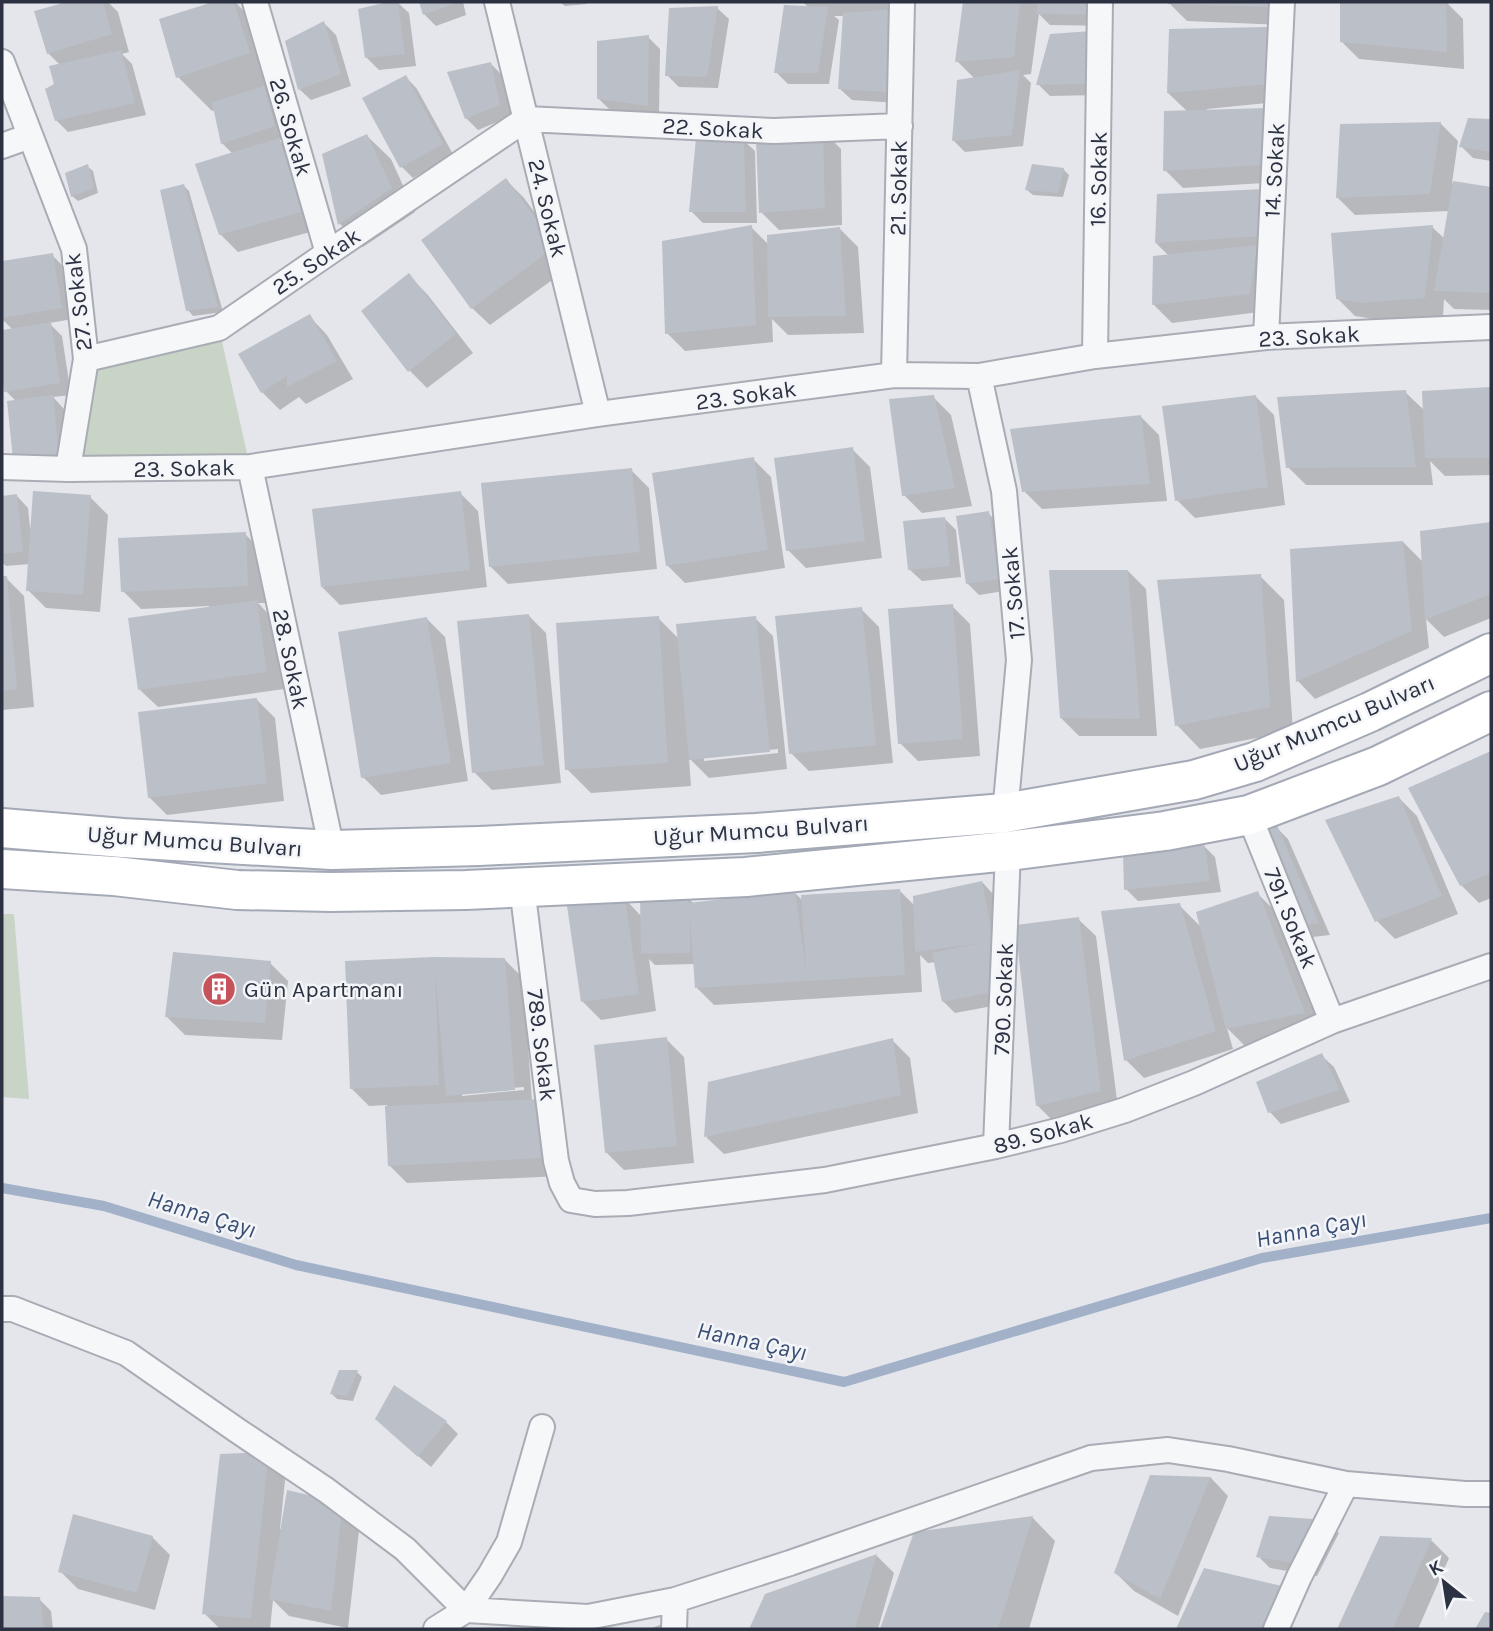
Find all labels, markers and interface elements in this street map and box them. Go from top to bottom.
street label: 26. Sokak [264,75,317,179]
street label: 22. Sokak [662,112,764,145]
street label: 14. Sokak [1259,122,1290,218]
street label: 16. Sokak [1084,131,1113,227]
street label: 21. Sokak [884,140,913,236]
street label: 24. Sokak [522,156,573,260]
street label: 25. Sokak [267,222,366,301]
street label: 27. Sokak [59,251,98,353]
street label: 23. Sokak [1258,320,1360,353]
street label: 23. Sokak [694,375,798,416]
street label: 23. Sokak [133,454,235,483]
street label: 17. Sokak [996,545,1031,640]
street label: 28. Sokak [267,606,314,712]
street label: Uğur Mumcu Bulvarı [1230,669,1439,778]
street label: Uğur Mumcu Bulvarı [652,810,870,851]
street label: Uğur Mumcu Bulvarı [86,821,304,862]
street label: 791. Sokak [1258,864,1323,973]
street label: 790. Sokak [988,942,1019,1056]
building icon: Gün Apartmanı [200,970,238,1008]
place label: Gün Apartmanı [244,976,403,1003]
street label: 789. Sokak [521,987,562,1103]
street label: 89. Sokak [990,1107,1096,1160]
water label: Hanna Çayı [144,1184,260,1244]
water label: Hanna Çayı [1253,1205,1369,1253]
water label: Hanna Çayı [694,1316,810,1366]
north arrow [1409,1547,1479,1617]
text: K [1425,1555,1447,1581]

